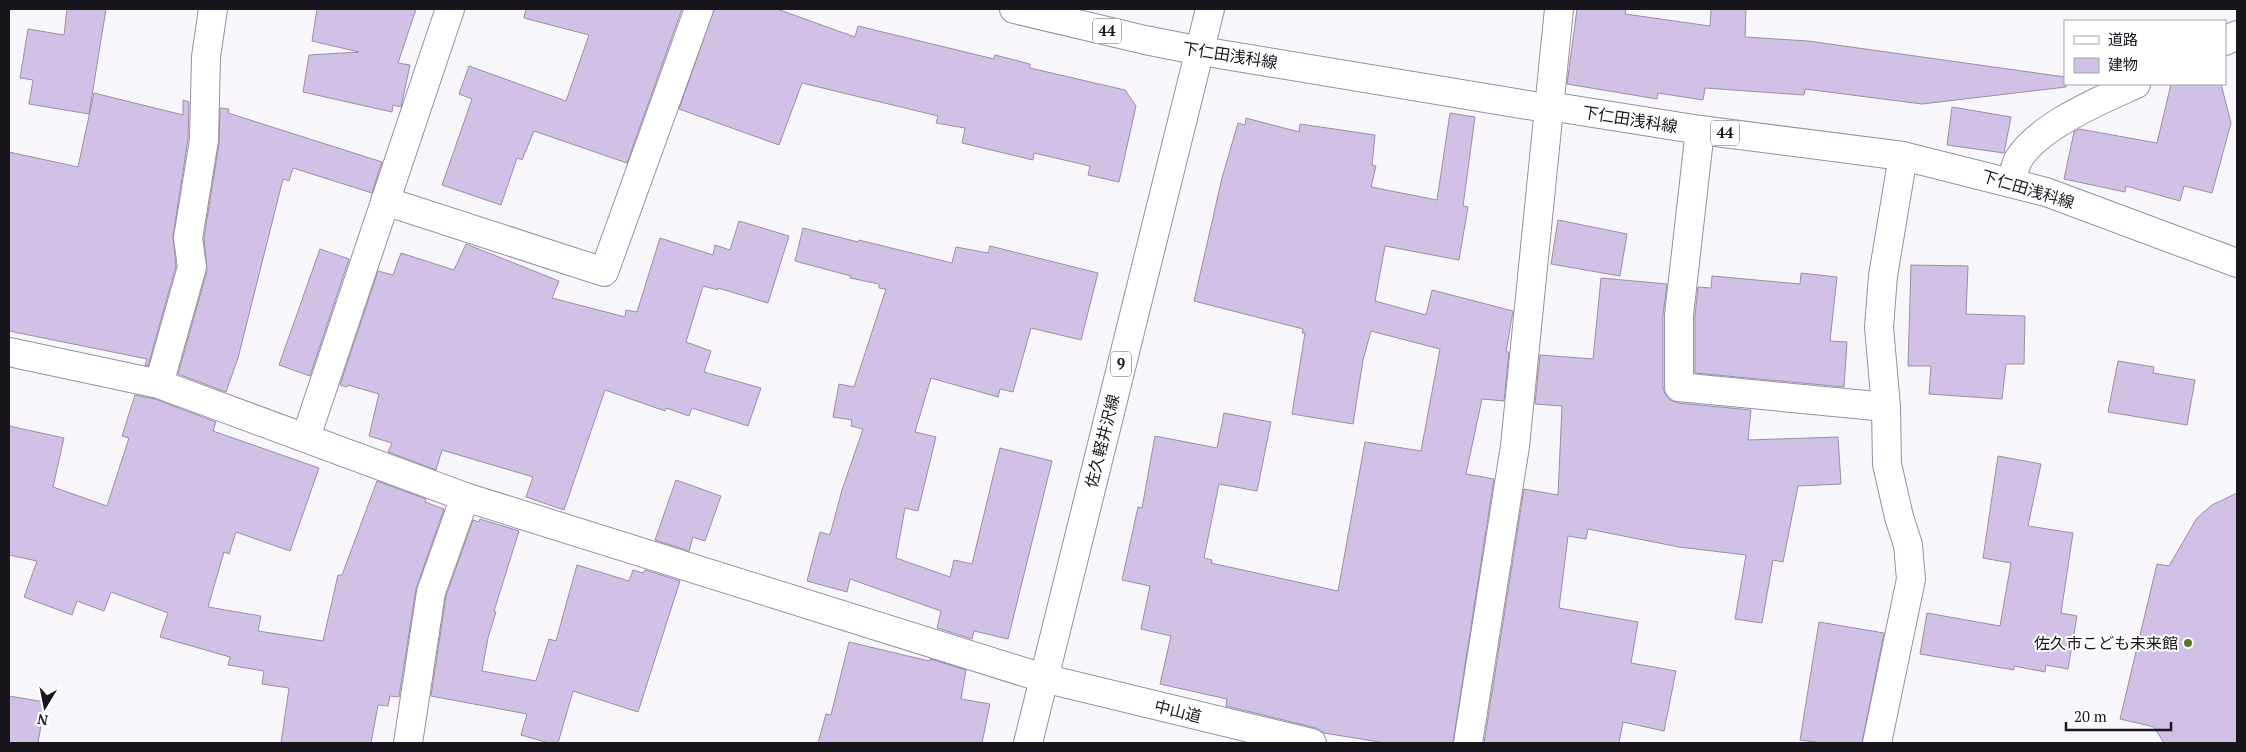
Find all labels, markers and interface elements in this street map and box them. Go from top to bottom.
road number: 44 [1093,18,1121,44]
legend [2064,20,2226,85]
text: 道路 [2108,29,2138,49]
street label: 下仁田浅科線 [1181,37,1279,73]
text: 建物 [2108,54,2138,74]
street label: 下仁田浅科線 [1581,101,1679,137]
road number: 44 [1711,120,1739,146]
street label: 下仁田浅科線 [1979,164,2077,214]
road number: 9 [1111,352,1131,376]
street label: 佐久軽井沢線 [1080,392,1124,490]
place label: 佐久市こども未来館 [2034,632,2178,654]
marker: 佐久市こども未来館 [2182,637,2194,649]
north arrow [20,682,70,732]
street label: 中山道 [1152,695,1204,727]
scale bar [2066,700,2171,732]
text: 20 m [2074,706,2107,726]
text: N [35,710,50,731]

